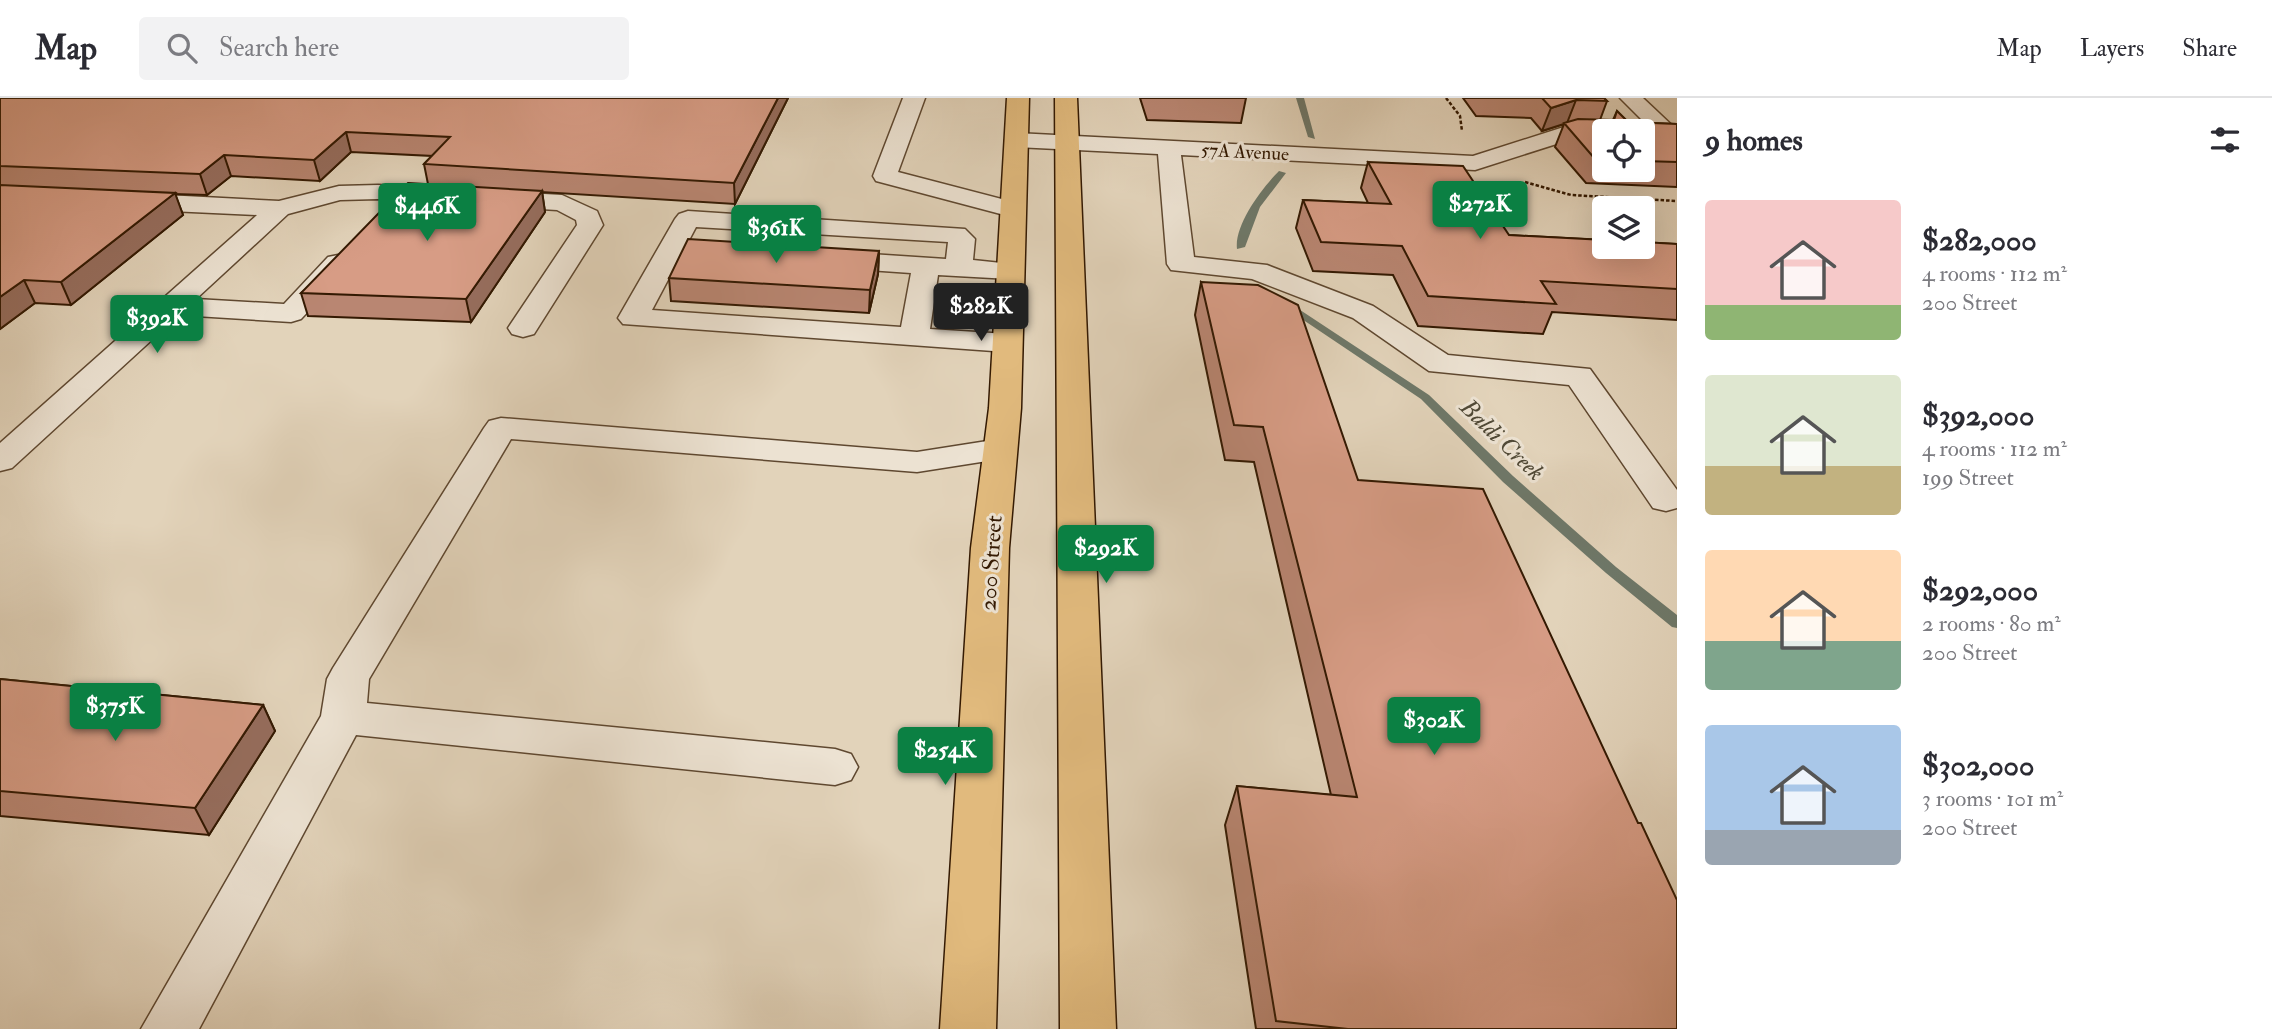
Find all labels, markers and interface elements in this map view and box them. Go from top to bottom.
search box [139,17,629,80]
text: Map [35,28,97,69]
icon: search [163,29,201,67]
text: Search here [219,32,339,64]
text: Map [1997,33,2042,64]
text: Layers [2080,33,2144,64]
text: Share [2182,33,2237,64]
map controls [1592,119,1655,259]
button: locate [1592,119,1655,182]
icon: filters [2206,121,2244,159]
text: 9 homes [1705,122,1803,159]
street label: 57A Avenue [1200,138,1290,166]
pin: $272K [1431,181,1529,241]
pin: $446K [378,184,476,243]
text: $272K [1449,189,1511,218]
text: $446K [394,191,460,220]
button: layers [1592,196,1655,259]
pin: $361K [727,206,825,265]
text: $361K [747,213,805,242]
text: $282,000 [1922,222,2037,259]
icon: home [1761,228,1845,312]
text: 4 rooms · 112 m² [1922,259,2067,288]
pin: $282K [932,284,1030,343]
text: 200 Street [1922,288,2018,317]
text: $282K [949,291,1013,320]
pin: $392K [108,296,206,355]
text: $392K [126,303,188,332]
water label: Baldi Creek [1453,392,1551,488]
text: $392,000 [1922,397,2034,434]
icon: home [1761,403,1845,487]
text: 4 rooms · 112 m² [1922,434,2067,463]
text: 199 Street [1922,463,2014,492]
street label: 200 Street [973,514,1009,612]
pin: $292K [1057,526,1155,585]
text: $292K [1074,533,1138,562]
text: $292,000 [1922,572,2038,609]
icon: home [1761,578,1845,662]
text: 2 rooms · 80 m² [1922,609,2061,638]
text: 200 Street [1922,638,2018,667]
pin: $375K [66,684,164,743]
text: $375K [86,691,144,720]
pin: $302K [1385,698,1483,757]
text: $302K [1403,705,1465,734]
pin: $254K [896,728,994,787]
text: $254K [914,735,976,764]
text: $302,000 [1922,747,2034,784]
icon: home [1761,753,1845,837]
text: 3 rooms · 101 m² [1922,784,2063,813]
text: 200 Street [1922,813,2018,842]

